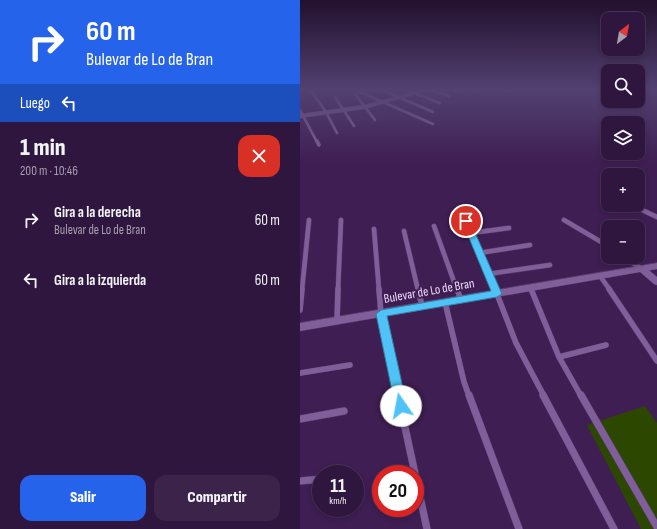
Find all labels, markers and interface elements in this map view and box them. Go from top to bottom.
north arrow [601,12,645,56]
map controls [601,12,645,264]
text: 60 m [86,15,135,48]
icon: right [20,16,72,68]
text: Bulevar de Lo de Bran [86,49,213,70]
button: search [601,64,645,108]
icon: left [58,92,80,114]
text: Luego [20,94,50,113]
button: layers [601,116,645,160]
text: 1 min [20,133,66,162]
button: close [238,135,280,177]
text: 200 m · 10:46 [20,163,78,179]
button: + [601,168,645,212]
text: Gira a la derecha [54,203,141,222]
pin [449,204,483,238]
icon: right [20,209,42,231]
icon: arrive [455,210,477,232]
text: 60 m [255,211,280,230]
button: − [601,220,645,264]
text: Bulevar de Lo de Bran [54,222,146,238]
icon: left [20,269,42,291]
text: Gira a la izquierda [54,271,146,290]
text: 60 m [255,271,280,290]
street label: Bulevar de Lo de Bran [382,275,476,307]
position arrow [380,385,422,427]
speed limit sign: 20 [372,465,424,517]
text: 11 [330,474,346,498]
button: Salir [20,475,146,521]
button: Compartir [154,475,280,521]
text: km/h [329,495,347,507]

